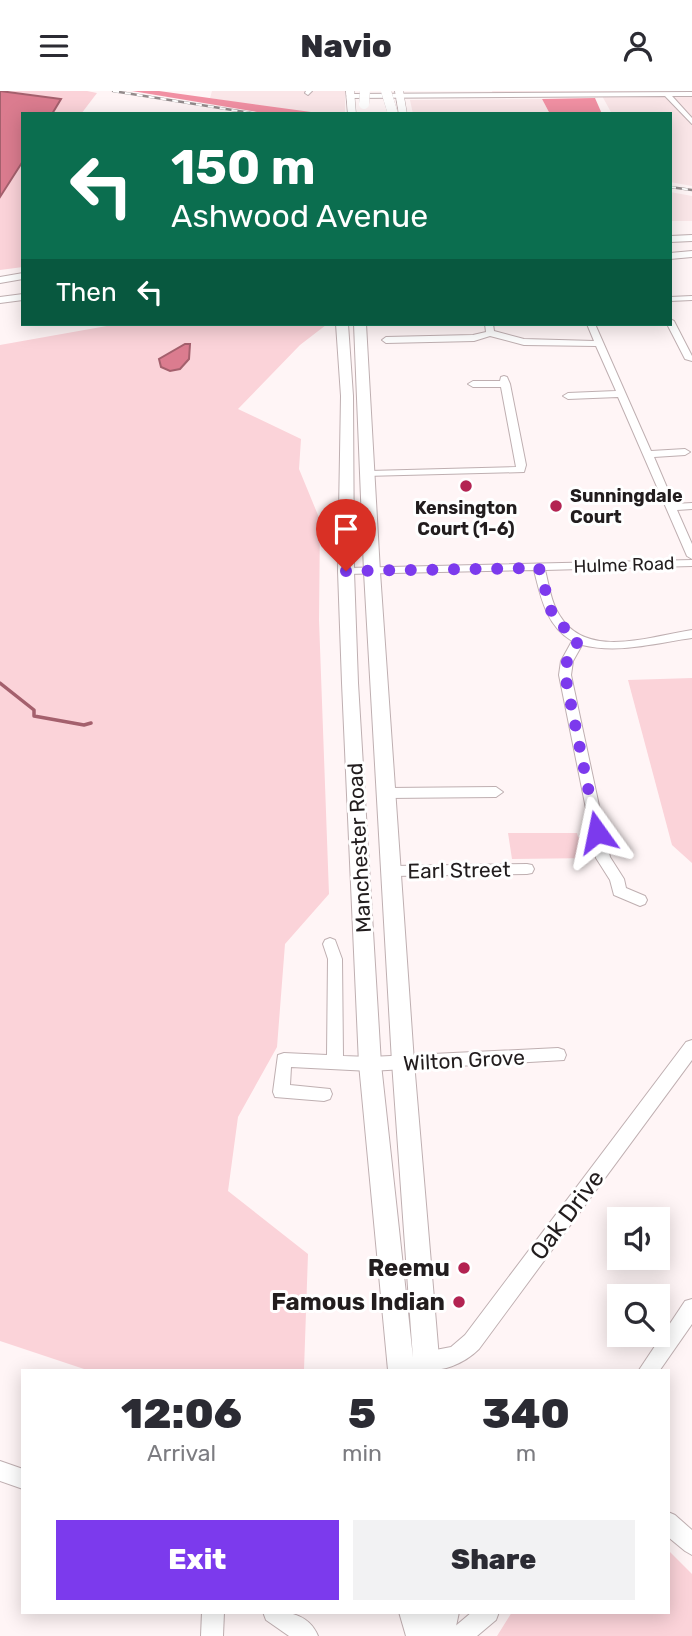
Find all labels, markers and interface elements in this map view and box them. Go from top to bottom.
icon: menu [35,27,73,65]
text: Navio [300,27,392,65]
icon: person [619,27,657,65]
text: 150 m [171,138,316,196]
icon: left [56,140,147,231]
text: Ashwood Avenue [171,197,428,235]
icon: left [131,273,169,311]
text: Then [56,277,117,308]
marker: Kensington Court (1-6) [458,478,474,494]
place label: Sunningdale Court [570,485,683,528]
place label: Kensington Court (1-6) [415,497,517,540]
marker: Sunningdale Court [548,498,564,514]
pin [316,499,376,571]
icon: arrive [327,510,365,548]
street label: Hulme Road [573,552,675,578]
street label: Manchester Road [342,762,376,934]
position arrow [560,795,634,869]
street label: Earl Street [407,857,511,883]
street label: Wilton Grove [402,1044,526,1076]
street label: Oak Drive [524,1165,610,1265]
map controls [607,1207,670,1347]
button: sound [607,1207,670,1270]
place label: Reemu [368,1254,450,1282]
marker: Reemu [456,1260,472,1276]
button: search [607,1284,670,1347]
place label: Famous Indian [271,1288,445,1316]
marker: Famous Indian [451,1294,467,1310]
text: 12:06 [121,1389,242,1439]
text: 5 [348,1389,376,1439]
text: 340 [482,1389,570,1439]
text: Arrival [147,1439,216,1467]
text: min [342,1439,382,1467]
text: m [516,1439,536,1467]
button: Exit [56,1520,339,1600]
button: Share [353,1520,635,1600]

